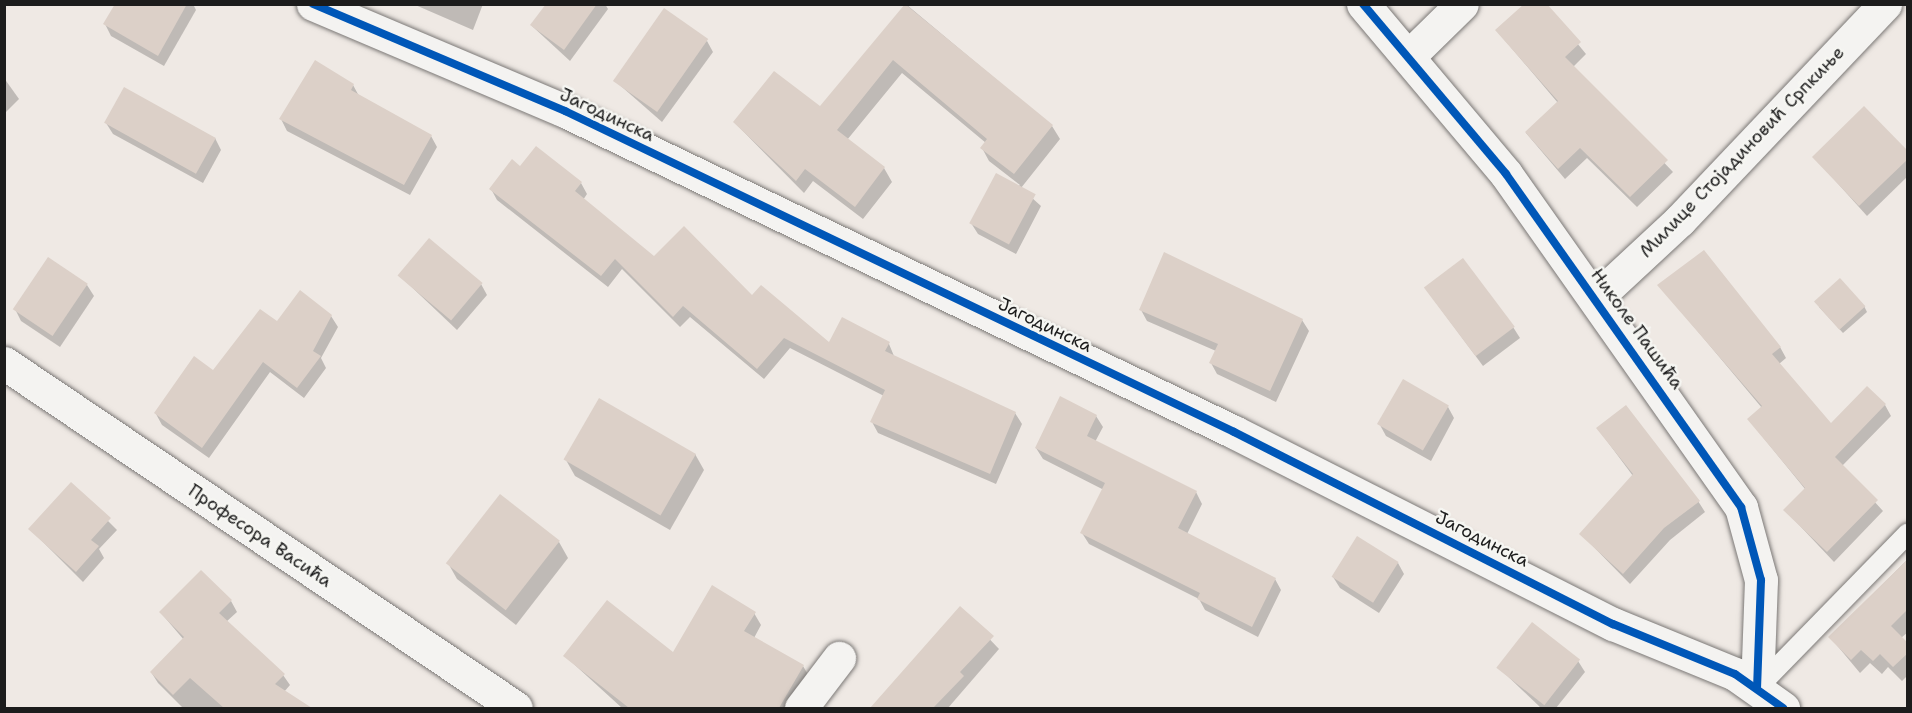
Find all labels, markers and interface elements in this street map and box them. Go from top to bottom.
street label: Милице Стојадиновић Српкиње [1635,42,1849,262]
street label: Јагодинска [556,84,658,146]
street label: Николе Пашића [1586,265,1688,393]
street label: Јагодинска [994,293,1096,357]
street label: Професора Васића [184,480,336,592]
street label: Јагодинска [1432,506,1532,572]

